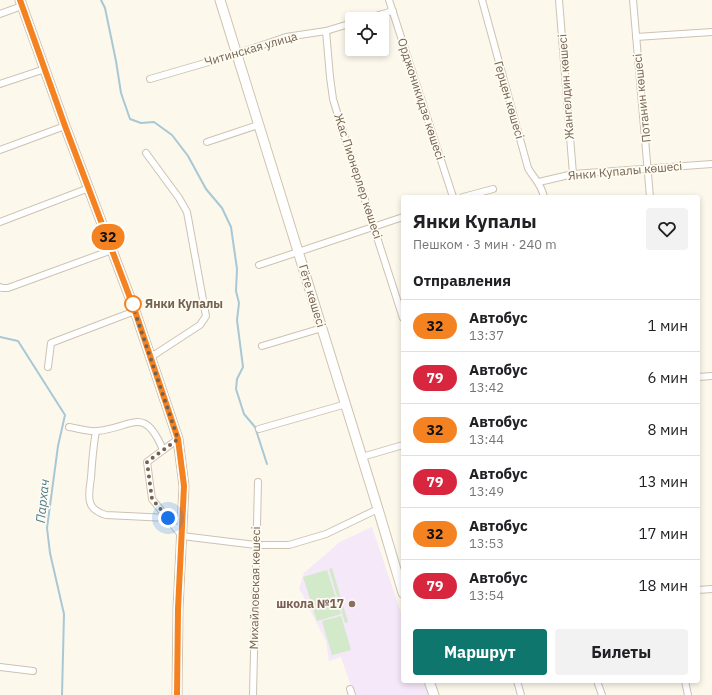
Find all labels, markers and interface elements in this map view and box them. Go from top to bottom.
map controls [345,12,389,56]
button: locate [345,12,389,56]
street label: Читинская улица [203,28,300,69]
street label: Жангелдин көшесі [554,34,577,140]
street label: Орджоникидзе көшесі [395,36,448,162]
street label: Потанин көшесі [629,53,654,143]
street label: Герцен көшесі [491,59,528,141]
street label: Жас Пионерлер көшесі [331,111,386,241]
street label: Янки Купалы көшесі [567,158,683,183]
button: heart [646,208,688,250]
text: Янки Купалы [413,209,537,233]
line badge: 32 [90,224,126,250]
text: 32 [100,228,116,246]
text: Пешком · 3 мин · 240 m [413,236,557,253]
street label: Гёте көшесі [296,263,329,329]
text: Отправления [413,271,511,290]
marker: Янки Купалы [124,295,142,313]
place label: Янки Купалы [145,296,223,311]
text: Автобус [469,308,528,327]
text: 1 мин [647,316,688,335]
text: 32 [427,317,443,335]
text: 13:37 [469,327,504,344]
text: Автобус [469,360,528,379]
text: 6 мин [647,368,688,387]
text: 79 [427,369,443,387]
text: 13:42 [469,379,504,396]
text: Автобус [469,412,528,431]
text: 8 мин [647,420,688,439]
text: 32 [427,421,443,439]
text: 13:44 [469,431,504,448]
text: Автобус [469,464,528,483]
text: 13 мин [638,472,688,491]
text: 79 [427,473,443,491]
water label: Пархач [32,478,53,524]
text: 13:49 [469,483,504,500]
your location [158,508,178,528]
text: Автобус [469,516,528,535]
text: 17 мин [638,524,688,543]
text: 32 [427,525,443,543]
street label: Михайловская көшесі [246,526,263,650]
text: 13:53 [469,535,504,552]
text: Автобус [469,568,528,587]
text: 18 мин [638,576,688,595]
text: 79 [427,577,443,595]
text: 13:54 [469,587,504,604]
place label: школа №17 [276,596,344,611]
marker: школа №17 [347,599,357,609]
button: Маршрут [413,629,547,675]
button: Билеты [555,629,688,675]

